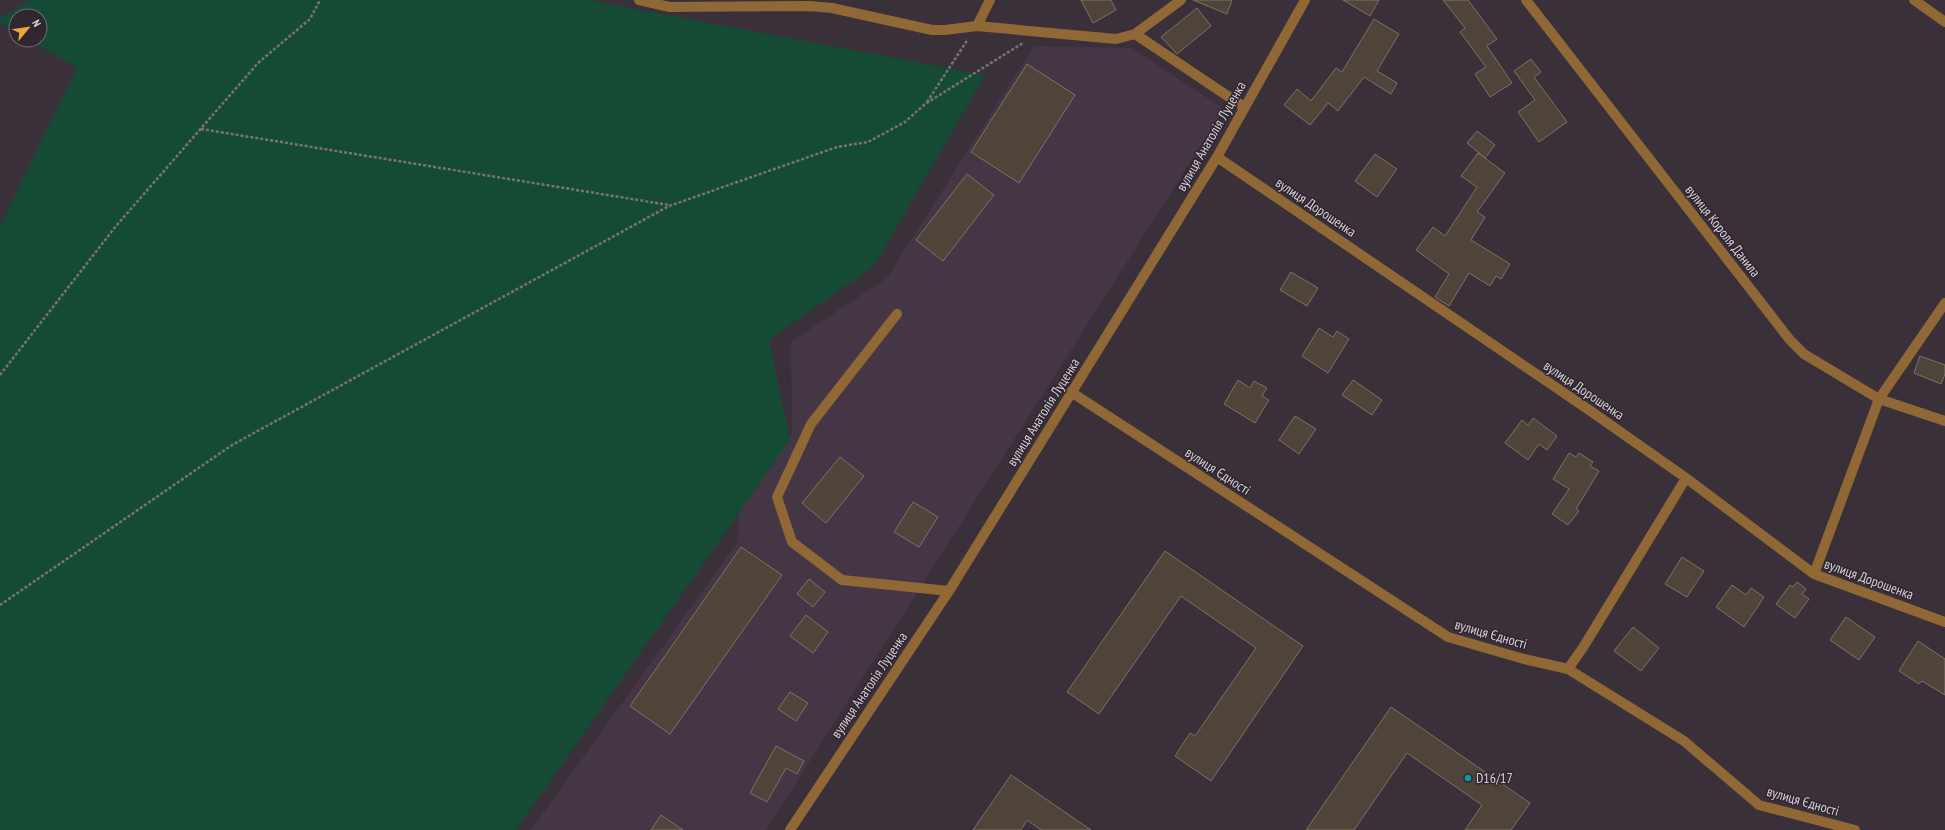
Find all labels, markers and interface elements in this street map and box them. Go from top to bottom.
north arrow [8,8,48,48]
text: N [29,17,44,29]
street label: вулиця Анатолія Луценка [1172,78,1250,194]
street label: вулиця Дорошенка [1272,173,1360,241]
street label: вулиця Короля Данила [1681,181,1765,281]
street label: вулиця Анатолія Луценка [1003,355,1083,469]
street label: вулиця Дорошенка [1540,356,1628,424]
street label: вулиця Єдності [1182,443,1254,499]
street label: вулиця Дорошенка [1822,555,1916,603]
street label: вулиця Єдності [1453,615,1529,653]
street label: вулиця Анатолія Луценка [827,629,911,741]
place label: D16/17 [1476,769,1513,787]
marker: D16/17 [1463,773,1473,783]
street label: вулиця Єдності [1765,782,1841,820]

